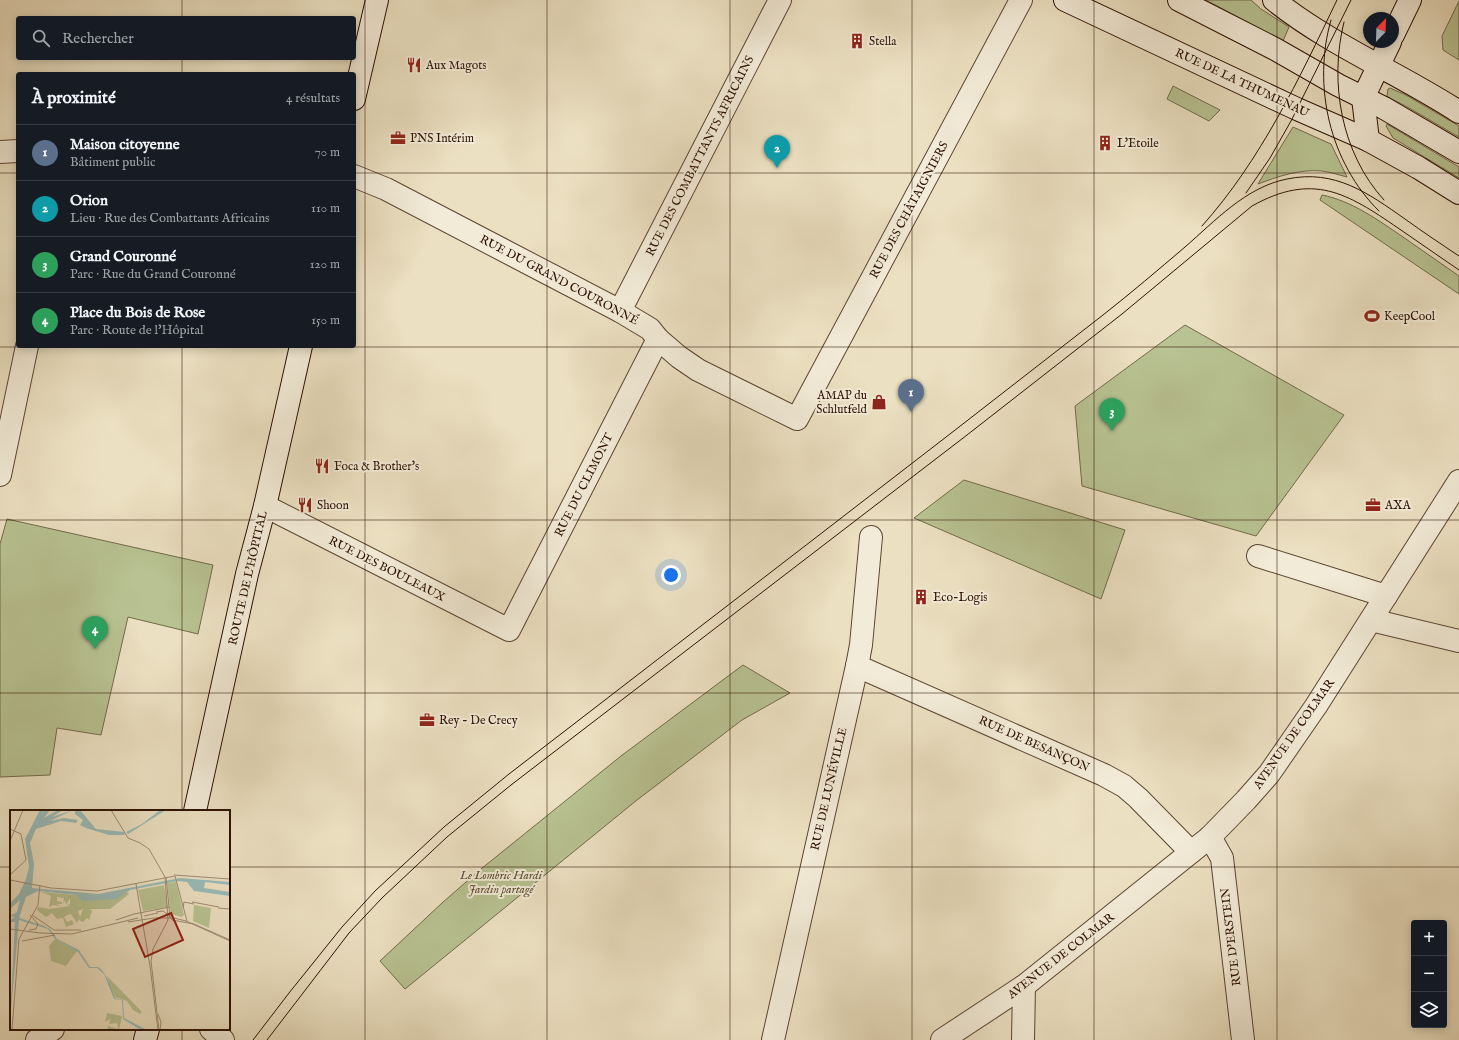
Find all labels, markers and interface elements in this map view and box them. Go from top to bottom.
north arrow [1363,12,1399,48]
search box [16,16,356,60]
icon: search [30,27,52,49]
text: Rechercher [62,29,134,48]
building icon: Stella [848,32,866,50]
place label: Stella [869,34,897,49]
street label: RUE DE LA THUMENAU [1173,45,1312,121]
street label: RUE DES COMBATTANTS AFRICAINS [643,53,757,259]
restaurant icon: Aux Magots [405,56,423,74]
place label: Aux Magots [425,58,487,73]
text: À proximité [32,88,116,109]
text: 4 résultats [286,90,340,107]
office icon: PNS Intérim [389,129,407,147]
place label: PNS Intérim [410,131,474,146]
building icon: L'Etoile [1096,134,1114,152]
text: Maison citoyenne [70,135,180,154]
pin: 2 [764,135,790,168]
place label: L'Etoile [1117,136,1159,151]
street label: RUE DES CHÂTAIGNIERS [866,138,952,281]
text: 1 [43,144,47,161]
text: 70 m [315,144,340,161]
text: Bâtiment public [70,154,156,171]
text: Orion [70,191,108,210]
text: 2 [42,200,48,217]
text: 110 m [311,200,340,217]
text: Lieu · Rue des Combattants Africains [70,210,270,227]
street label: RUE DU GRAND COURONNÉ [477,231,641,328]
text: Grand Couronné [70,247,176,266]
text: 3 [43,256,47,273]
text: 120 m [310,256,340,273]
text: Parc · Rue du Grand Couronné [70,266,236,283]
text: Place du Bois de Rose [70,303,205,322]
sports icon: KeepCool [1363,307,1381,325]
place label: KeepCool [1384,309,1436,325]
text: 4 [42,312,48,329]
text: 150 m [311,312,340,329]
text: Parc · Route de l'Hôpital [70,322,204,339]
pin: 1 [898,379,924,412]
place label: AMAP du Schlutfeld [816,388,868,417]
shop icon: AMAP du Schlutfeld [870,393,888,411]
pin: 3 [1099,398,1125,431]
street label: RUE DU CLIMONT [551,430,617,539]
restaurant icon: Foca & Brother's [313,457,331,475]
place label: Foca & Brother's [334,459,419,474]
restaurant icon: Shoon [296,496,314,514]
office icon: AXA [1364,496,1382,514]
place label: Shoon [317,498,349,513]
place label: AXA [1384,498,1412,513]
street label: ROUTE DE L'HÔPITAL [224,509,271,647]
street label: RUE DES BOULEAUX [326,533,448,605]
your location [661,565,681,585]
building icon: Eco-Logis [912,588,930,606]
place label: Eco-Logis [933,590,988,605]
pin: 4 [82,616,108,649]
street label: AVENUE DE COLMAR [1250,675,1338,793]
office icon: Rey - De Crecy [418,711,436,729]
place label: Rey - De Crecy [439,713,518,728]
street label: RUE DE BESANÇON [976,713,1092,775]
street label: RUE DE LUNÉVILLE [807,726,850,852]
inset map [10,810,230,1030]
park label: Le Lombric Hardi Jardin partagé [459,868,543,898]
street label: RUE D'ERSTEIN [1217,886,1244,987]
street label: AVENUE DE COLMAR [1004,909,1118,1003]
map controls [1411,920,1447,1028]
button: + [1411,920,1447,956]
button: − [1411,956,1447,992]
button: layers [1411,992,1447,1028]

